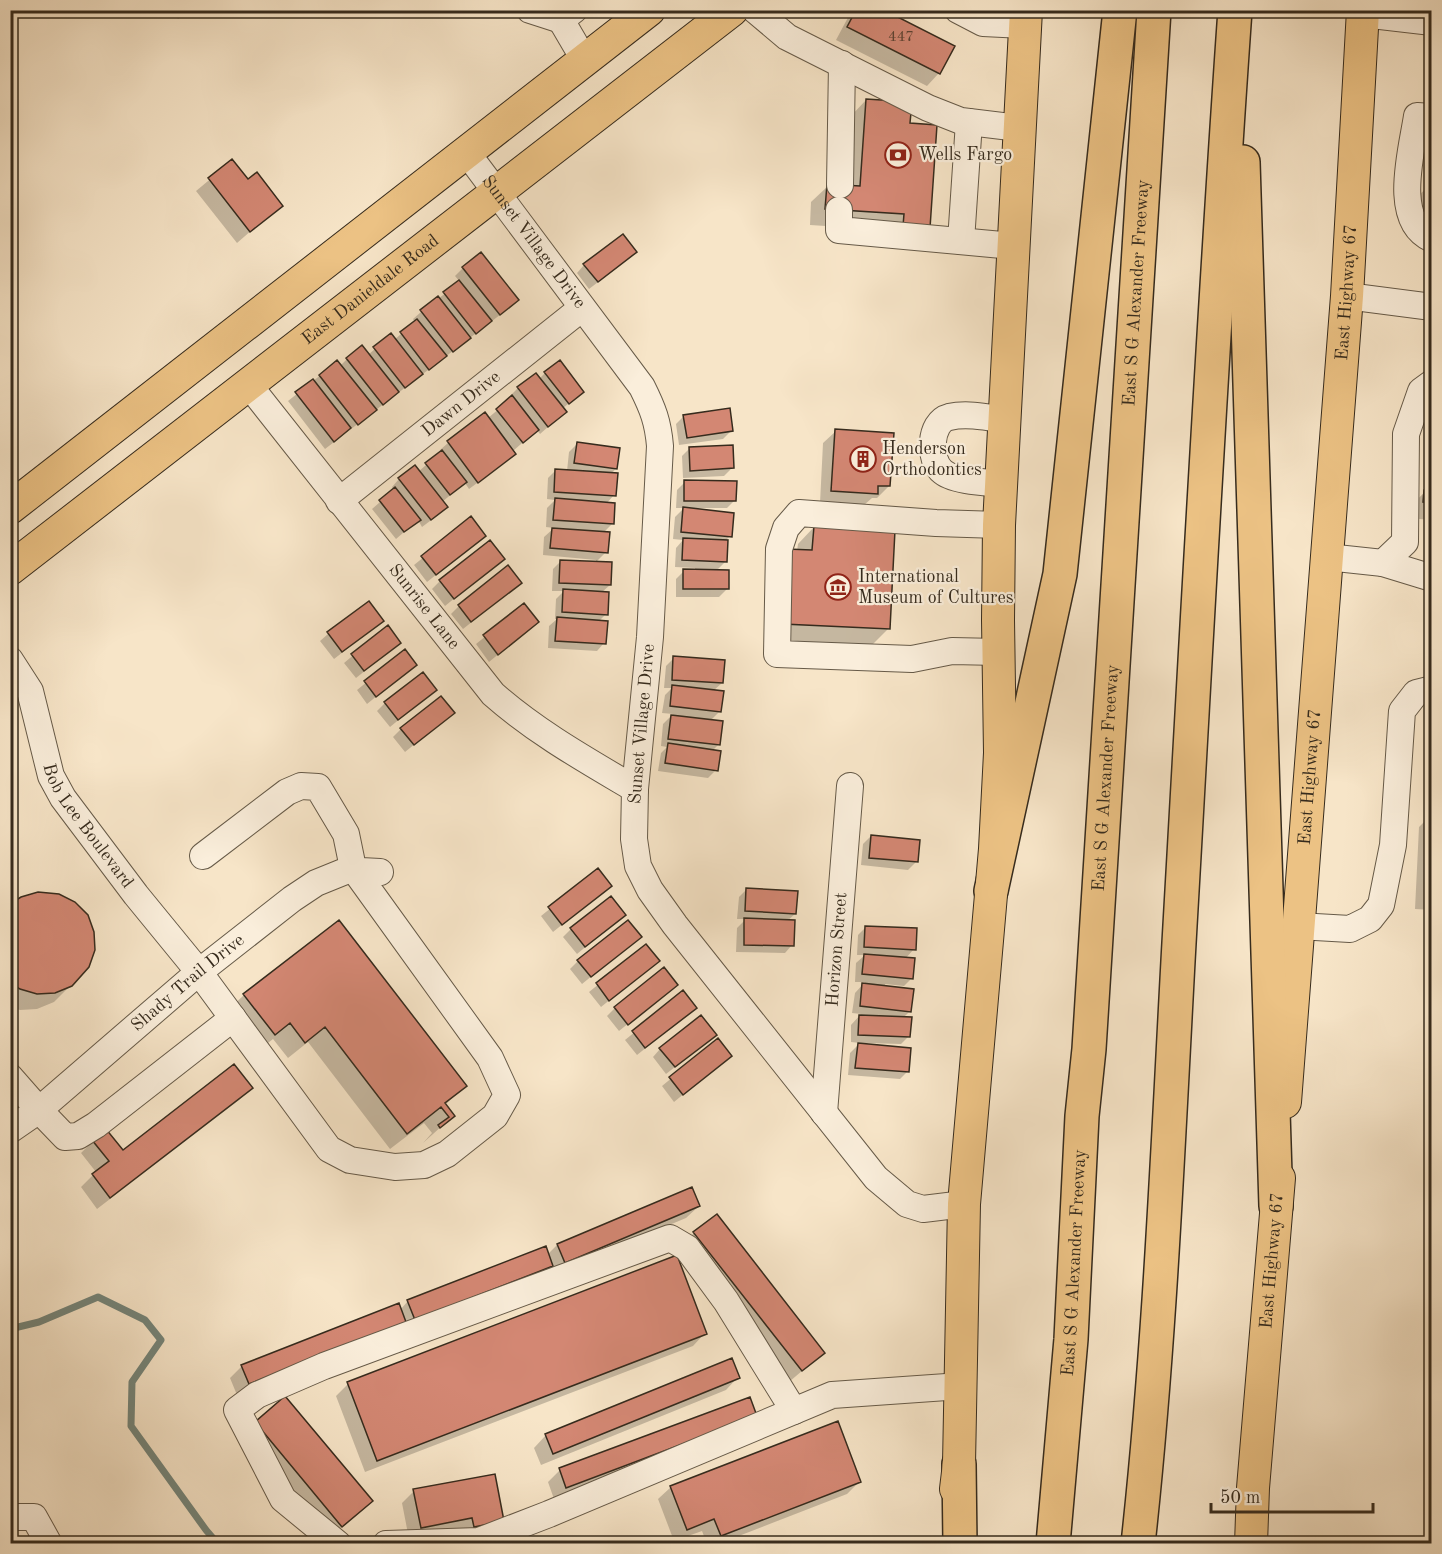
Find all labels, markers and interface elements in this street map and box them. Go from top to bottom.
house number: 447 [888,30,914,45]
bank icon: Wells Fargo [883,140,913,170]
place label: Wells Fargo [918,146,1012,164]
street label: Sunset Village Drive [478,172,589,312]
street label: East S G Alexander Freeway [1120,178,1152,407]
street label: East Highway 67 [1333,224,1360,361]
street label: East Danieldale Road [299,231,442,348]
street label: Dawn Drive [419,368,504,440]
place label: Henderson Orthodontics [882,440,982,479]
building icon: Henderson Orthodontics [848,444,878,474]
street label: Sunrise Lane [385,561,463,653]
place label: International Museum of Cultures [858,568,1014,607]
museum icon: International Museum of Cultures [823,572,853,602]
street label: Sunset Village Drive [626,643,658,805]
street label: East S G Alexander Freeway [1090,663,1122,892]
street label: East Highway 67 [1296,708,1324,846]
street label: Bob Lee Boulevard [39,762,137,892]
street label: Horizon Street [823,892,851,1007]
street label: Shady Trail Drive [128,931,248,1035]
street label: East S G Alexander Freeway [1059,1148,1089,1377]
street label: East Highway 67 [1257,1192,1287,1330]
scale bar [1211,1476,1373,1514]
text: 50 m [1220,1489,1260,1507]

